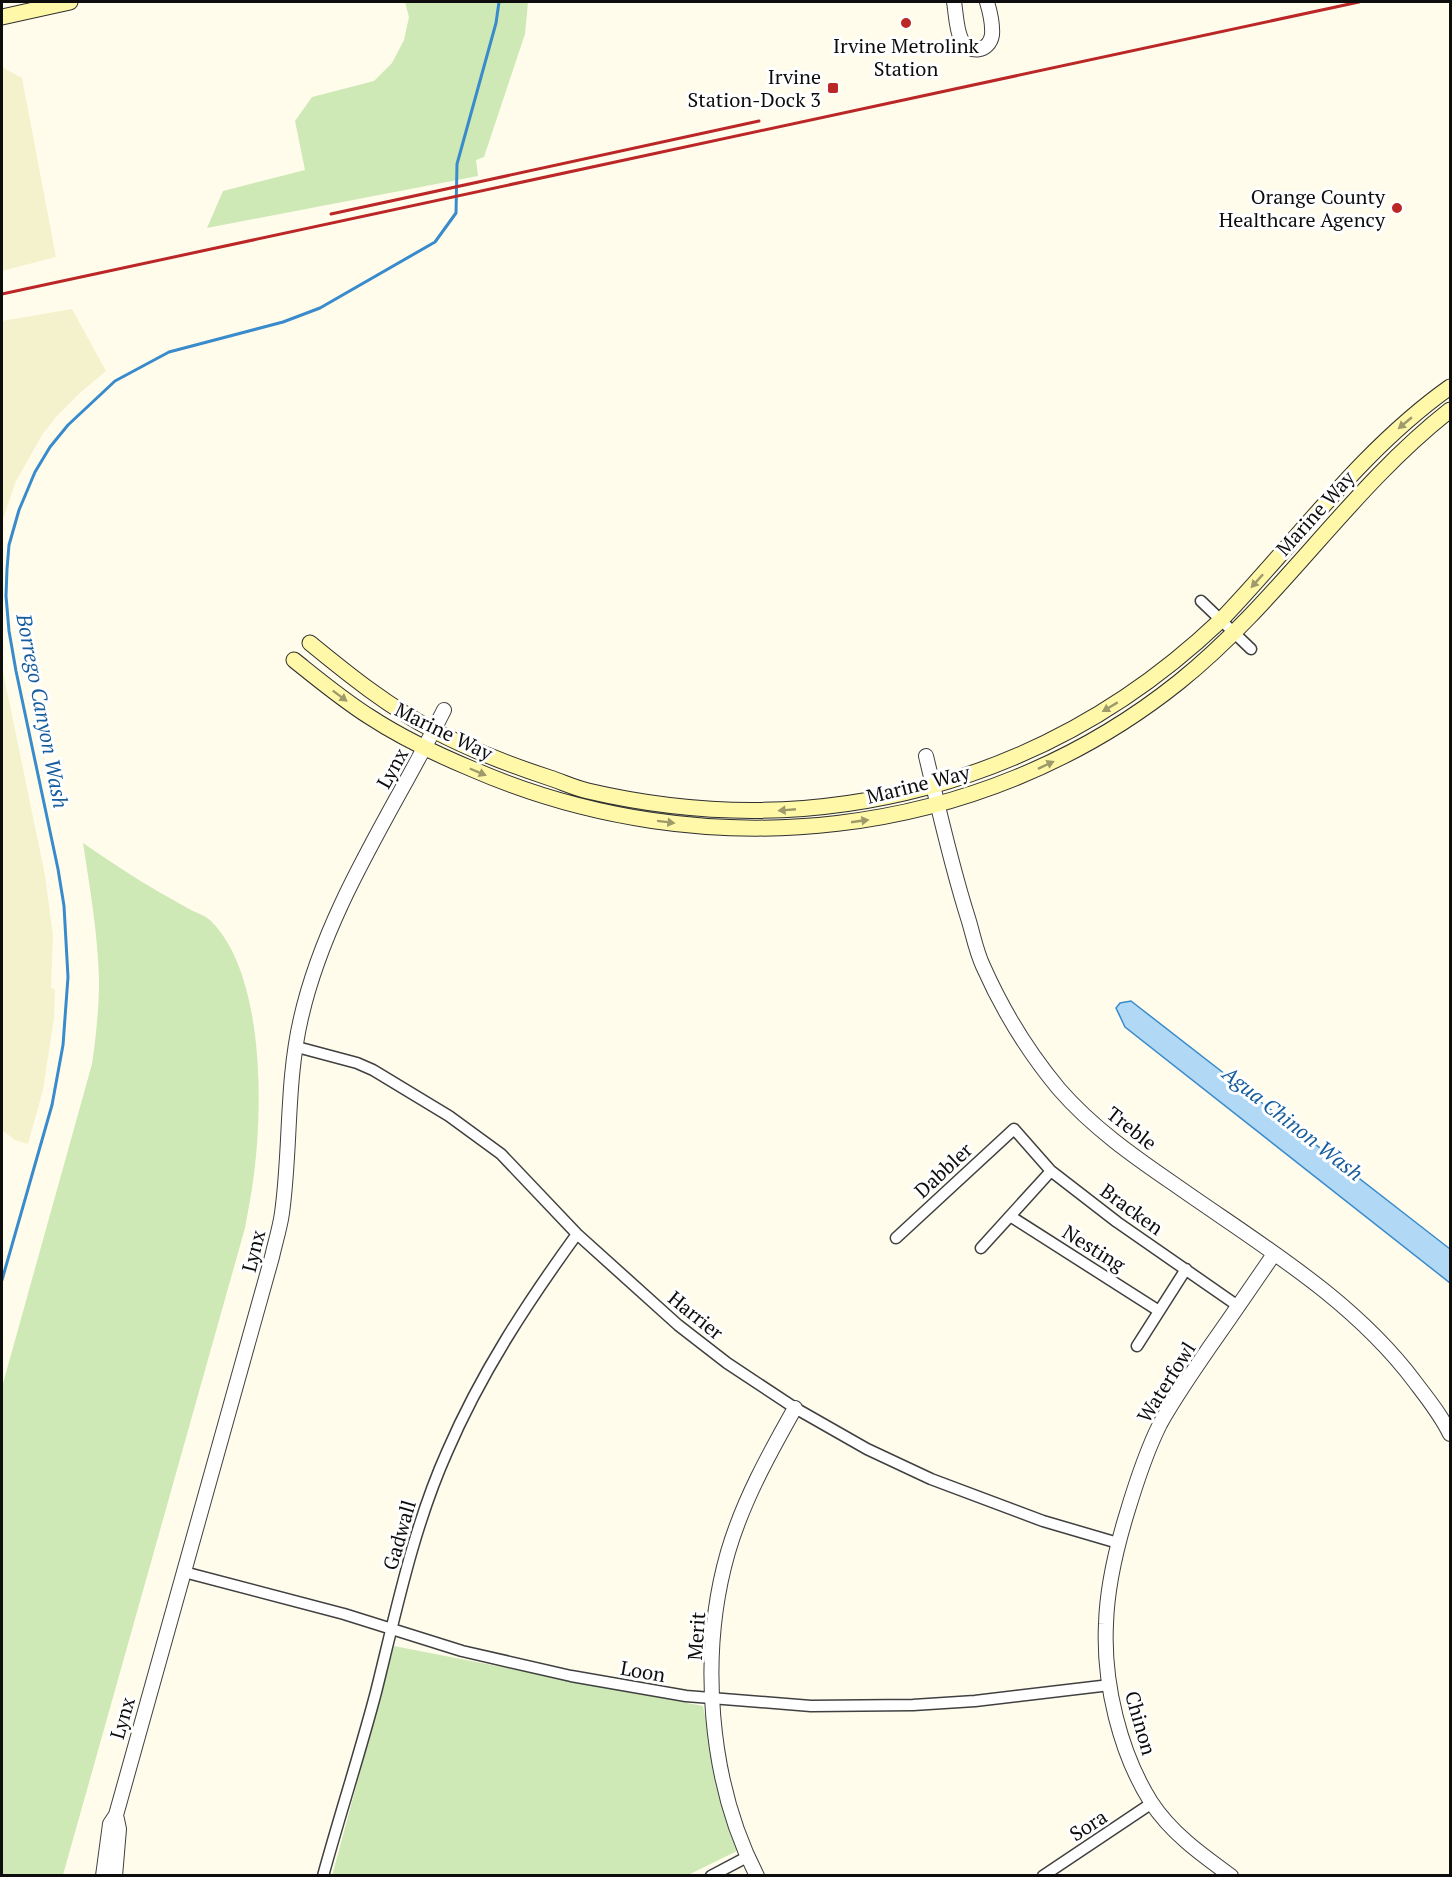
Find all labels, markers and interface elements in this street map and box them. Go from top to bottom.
marker: Irvine Metrolink Station [899,16,913,30]
place label: Irvine Metrolink Station [833,32,980,82]
place label: Irvine Station-Dock 3 [688,63,821,113]
marker: Irvine Station-Dock 3 [826,81,840,95]
place label: Orange County Healthcare Agency [1219,183,1386,233]
marker: Orange County Healthcare Agency [1390,201,1404,215]
one-way arrow [1398,416,1413,429]
street label: Marine Way [1270,464,1361,561]
one-way arrow [1251,573,1264,588]
water label: Borrego Canyon Wash [10,610,76,811]
one-way arrow [332,690,348,702]
street label: Marine Way [391,696,498,767]
one-way arrow [1102,702,1118,713]
street label: Lynx [370,742,414,793]
street label: Marine Way [864,758,973,810]
one-way arrow [1037,760,1054,769]
one-way arrow [470,767,488,777]
one-way arrow [778,805,797,815]
one-way arrow [850,816,869,825]
one-way arrow [656,817,675,827]
water label: Agua Chinon Wash [1215,1058,1369,1187]
street label: Treble [1101,1100,1163,1156]
street label: Dabbler [908,1136,978,1204]
street label: Bracken [1095,1177,1169,1241]
street label: Nesting [1058,1218,1131,1278]
street label: Lynx [235,1227,271,1275]
street label: Harrier [663,1284,730,1346]
street label: Waterfowl [1131,1336,1201,1428]
street label: Gadwall [376,1497,422,1573]
street label: Merit [681,1610,711,1661]
street label: Loon [619,1654,668,1688]
street label: Chinon [1119,1688,1163,1758]
street label: Lynx [103,1693,141,1742]
street label: Sora [1064,1803,1112,1847]

